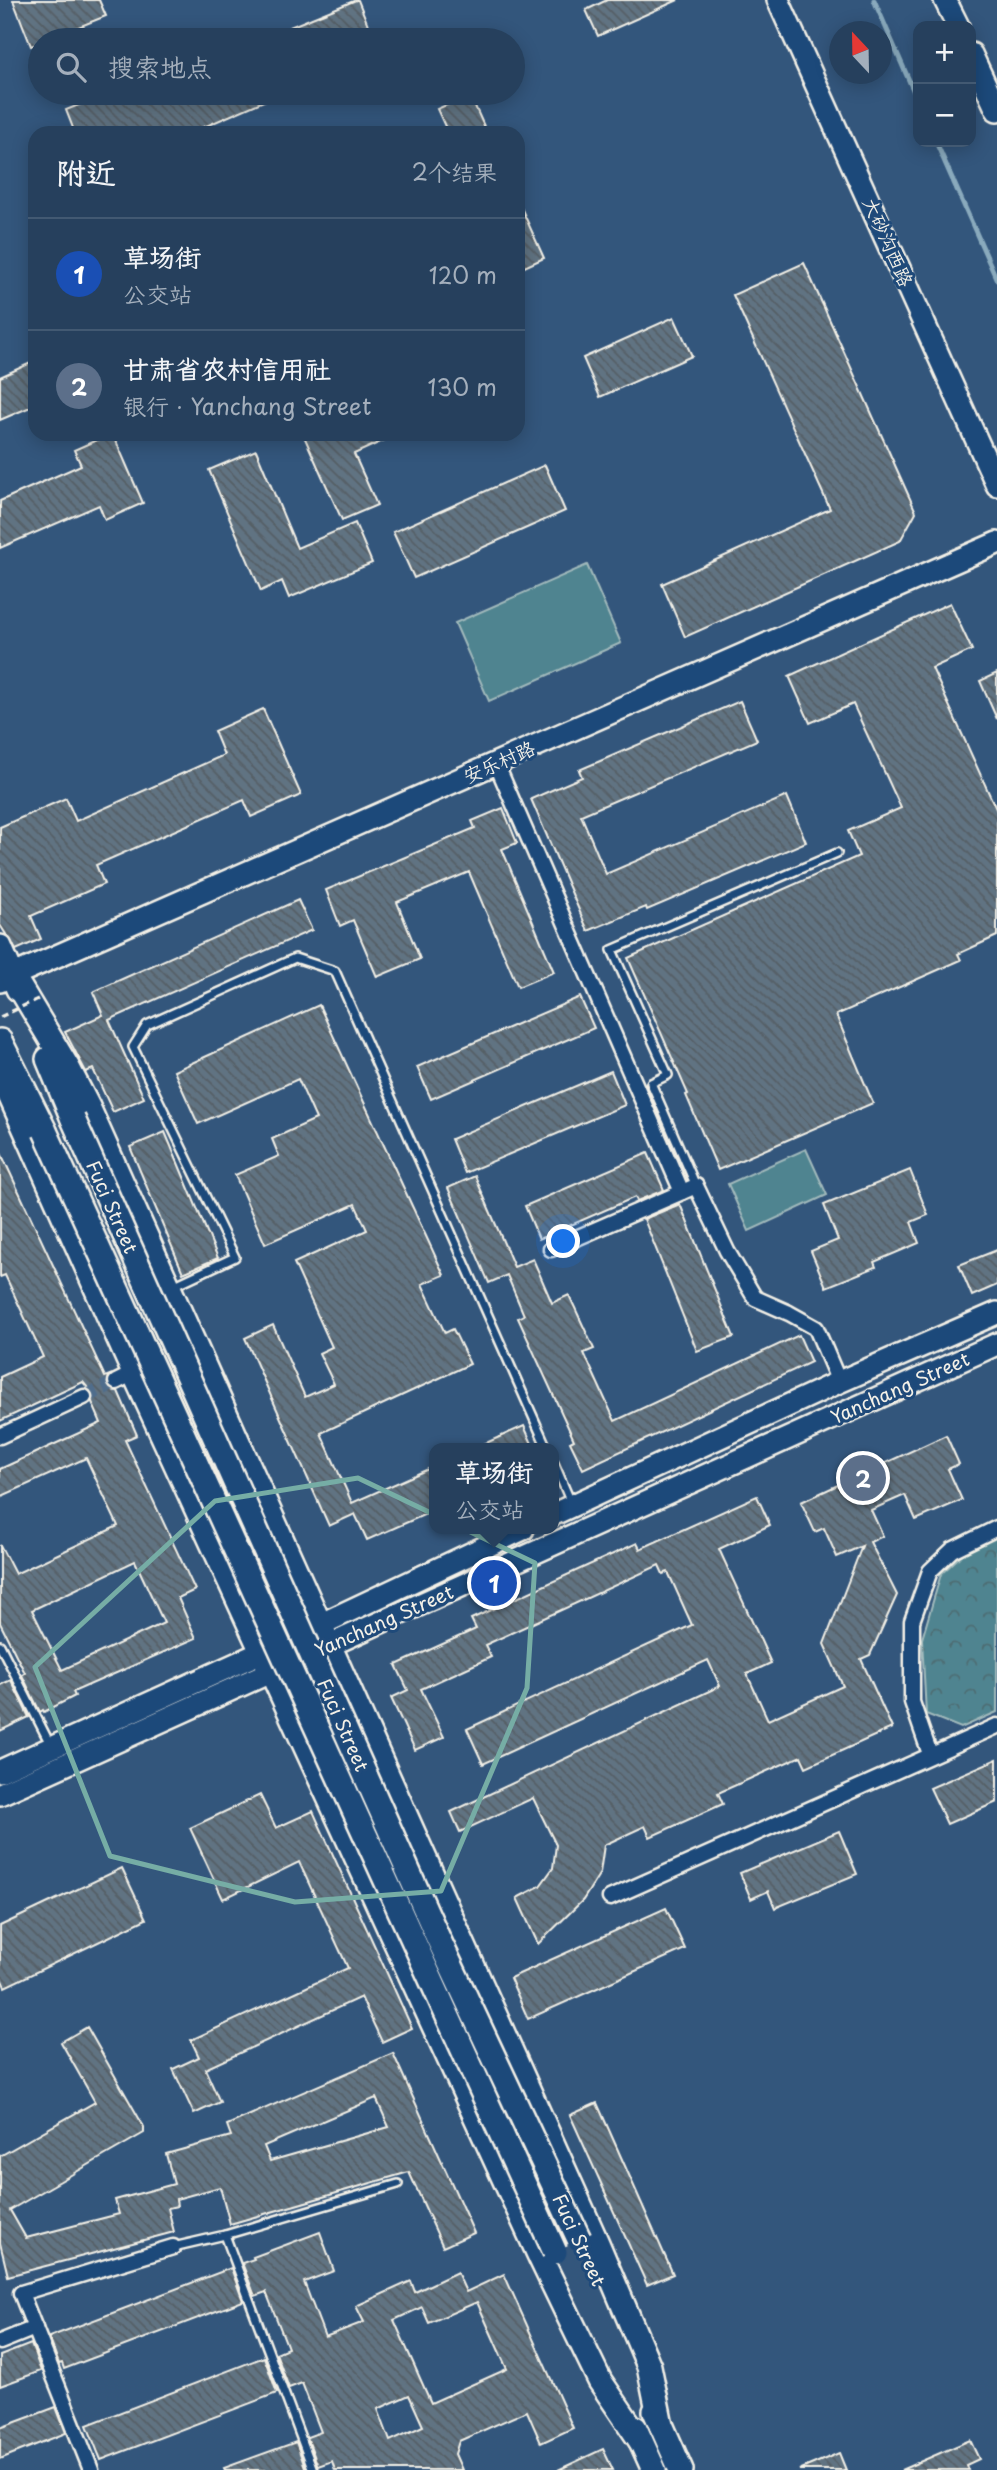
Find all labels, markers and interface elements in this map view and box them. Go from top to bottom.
north arrow [829,21,892,84]
map controls [913,21,976,147]
button: + [913,21,976,84]
search box [28,28,525,105]
text: 搜索地点 [108,47,212,86]
icon: search [52,48,90,86]
button: − [913,84,976,147]
text: 附近 [56,149,116,194]
text: 2个结果 [412,154,497,189]
street label: 大砂沟西路 [857,192,921,291]
text: 草场街 [123,237,201,276]
text: 1 [74,257,85,292]
text: 120 m [429,257,497,292]
text: 公交站 [123,276,192,311]
text: 甘肃省农村信用社 [123,349,331,388]
text: 2 [71,369,87,404]
text: 130 m [427,369,497,404]
text: 银行 · Yanchang Street [123,388,371,423]
street label: 安乐村路 [458,733,539,789]
street label: Fuci Street [80,1156,146,1258]
your location [546,1224,580,1258]
street label: Yanchang Street [826,1344,974,1430]
popup [429,1443,559,1534]
text: 草场街 [455,1452,533,1491]
pin: 2 [840,1452,886,1504]
text: 公交站 [455,1491,524,1526]
pin: 1 [471,1557,517,1609]
street label: Yanchang Street [310,1577,458,1663]
street label: Fuci Street [311,1674,377,1776]
street label: Fuci Street [546,2189,614,2291]

